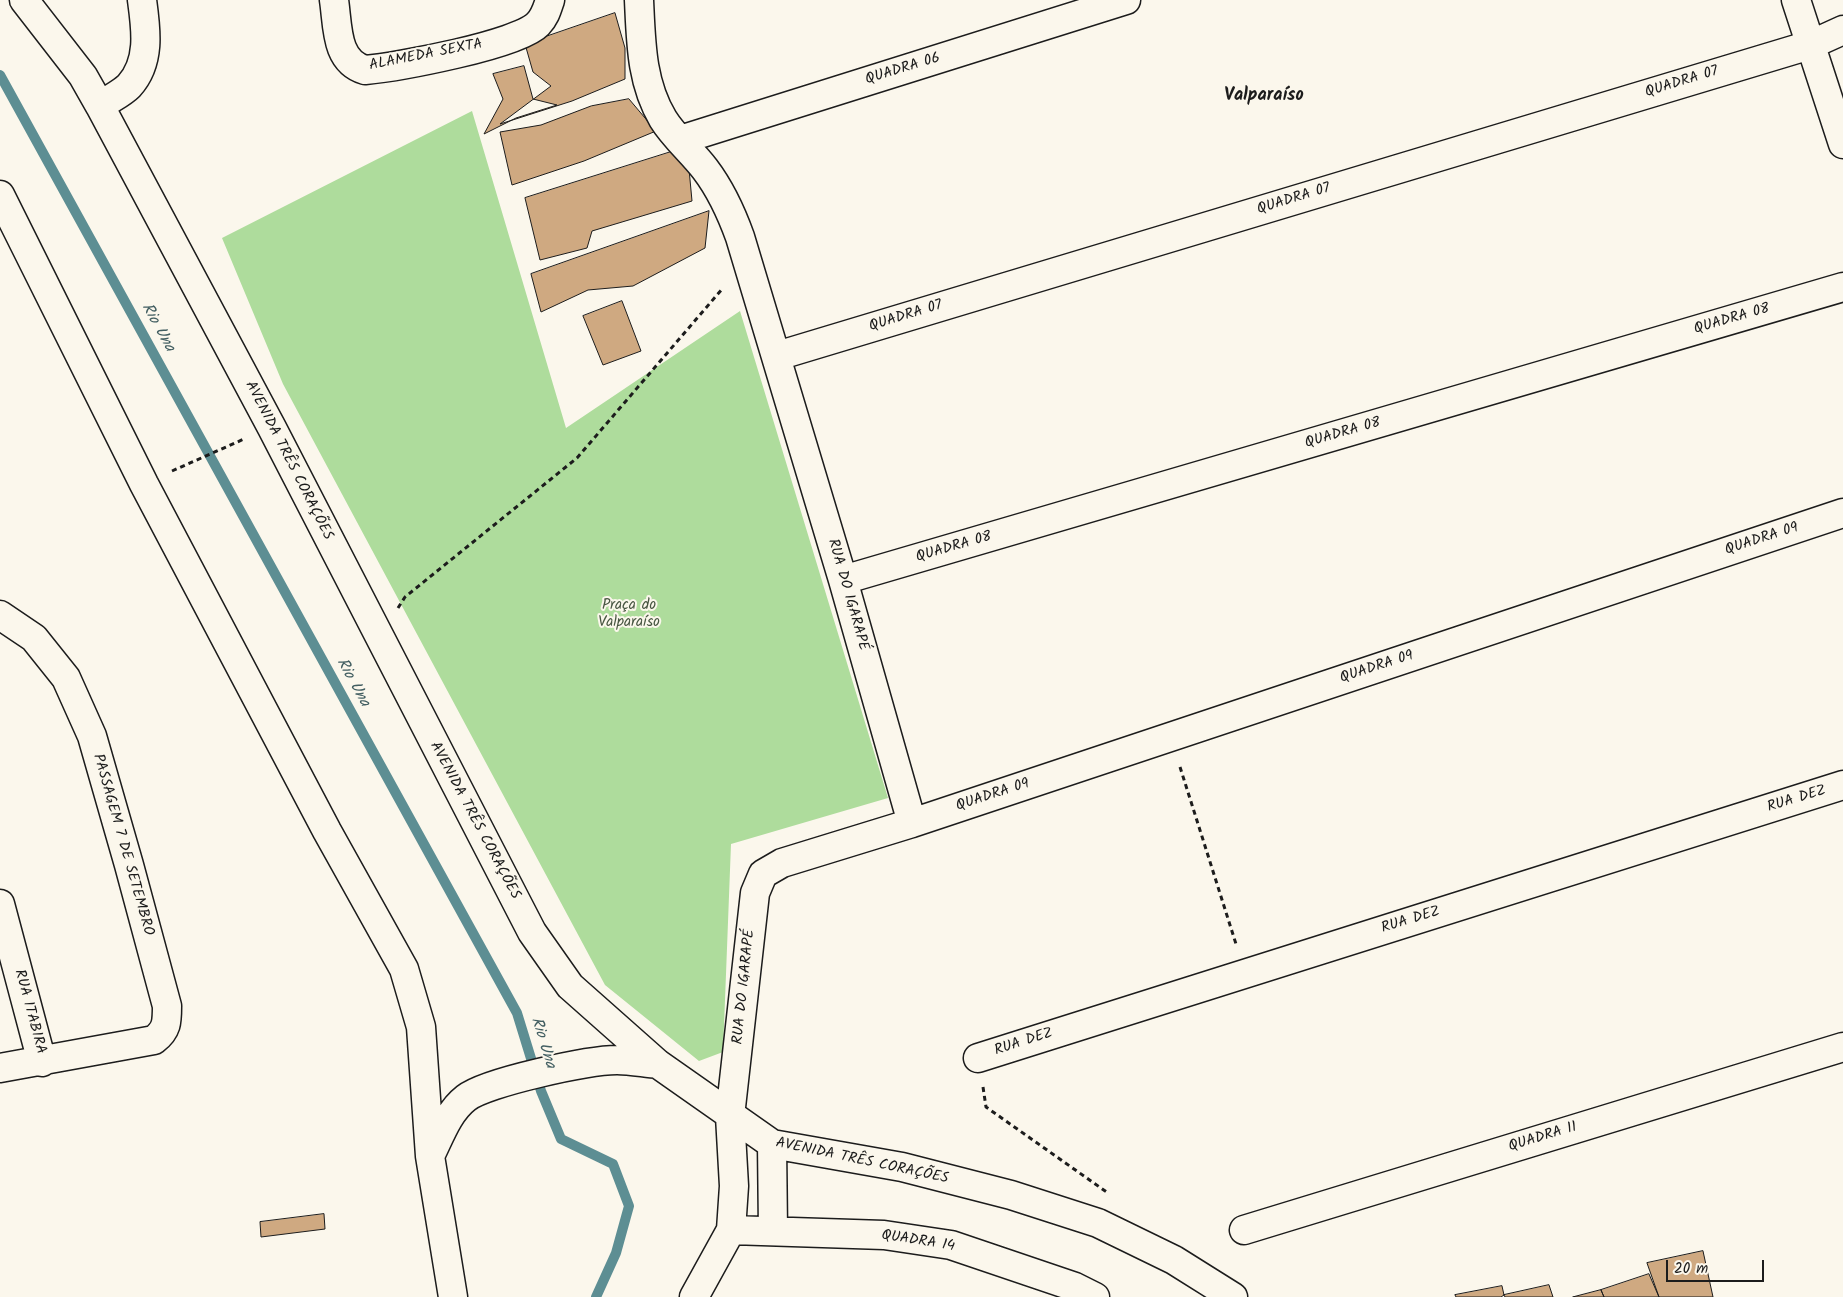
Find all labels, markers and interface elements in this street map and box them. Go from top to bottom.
street label: ALAMEDA SEXTA [368,36,484,76]
street label: QUADRA 06 [863,50,943,90]
street label: QUADRA 07 [1643,63,1721,103]
district label: Valparaíso [1224,86,1304,108]
street label: QUADRA 07 [1255,180,1333,220]
street label: QUADRA 07 [867,297,945,337]
water label: Rio Una [136,300,178,356]
street label: QUADRA 08 [1692,301,1772,339]
street label: AVENIDA TRÊS CORAÇÕES [240,378,336,544]
street label: QUADRA 08 [1303,415,1383,453]
street label: QUADRA 09 [1723,520,1801,560]
street label: QUADRA 08 [914,529,994,567]
street label: RUA DO IGARAPÉ [822,537,872,653]
park label: Praça do Valparaíso [598,597,660,632]
street label: QUADRA 09 [1338,648,1416,688]
water label: Rio Una [331,655,373,711]
street label: AVENIDA TRÊS CORAÇÕES [425,739,523,903]
street label: PASSAGEM 7 DE SETEMBRO [87,752,157,938]
street label: QUADRA 09 [954,776,1032,816]
street label: RUA DEZ [1765,783,1829,817]
street label: RUA DEZ [1379,904,1443,938]
street label: RUA DO IGARAPÉ [730,929,760,1045]
street label: RUA ITABIRA [9,968,49,1056]
water label: Rio Una [525,1015,559,1071]
street label: RUA DEZ [992,1025,1056,1061]
street label: QUADRA 11 [1507,1119,1579,1157]
street label: AVENIDA TRÊS CORAÇÕES [774,1135,950,1189]
street label: QUADRA 14 [880,1227,956,1257]
scale bar [1668,1250,1766,1282]
text: 20 m [1674,1257,1708,1281]

